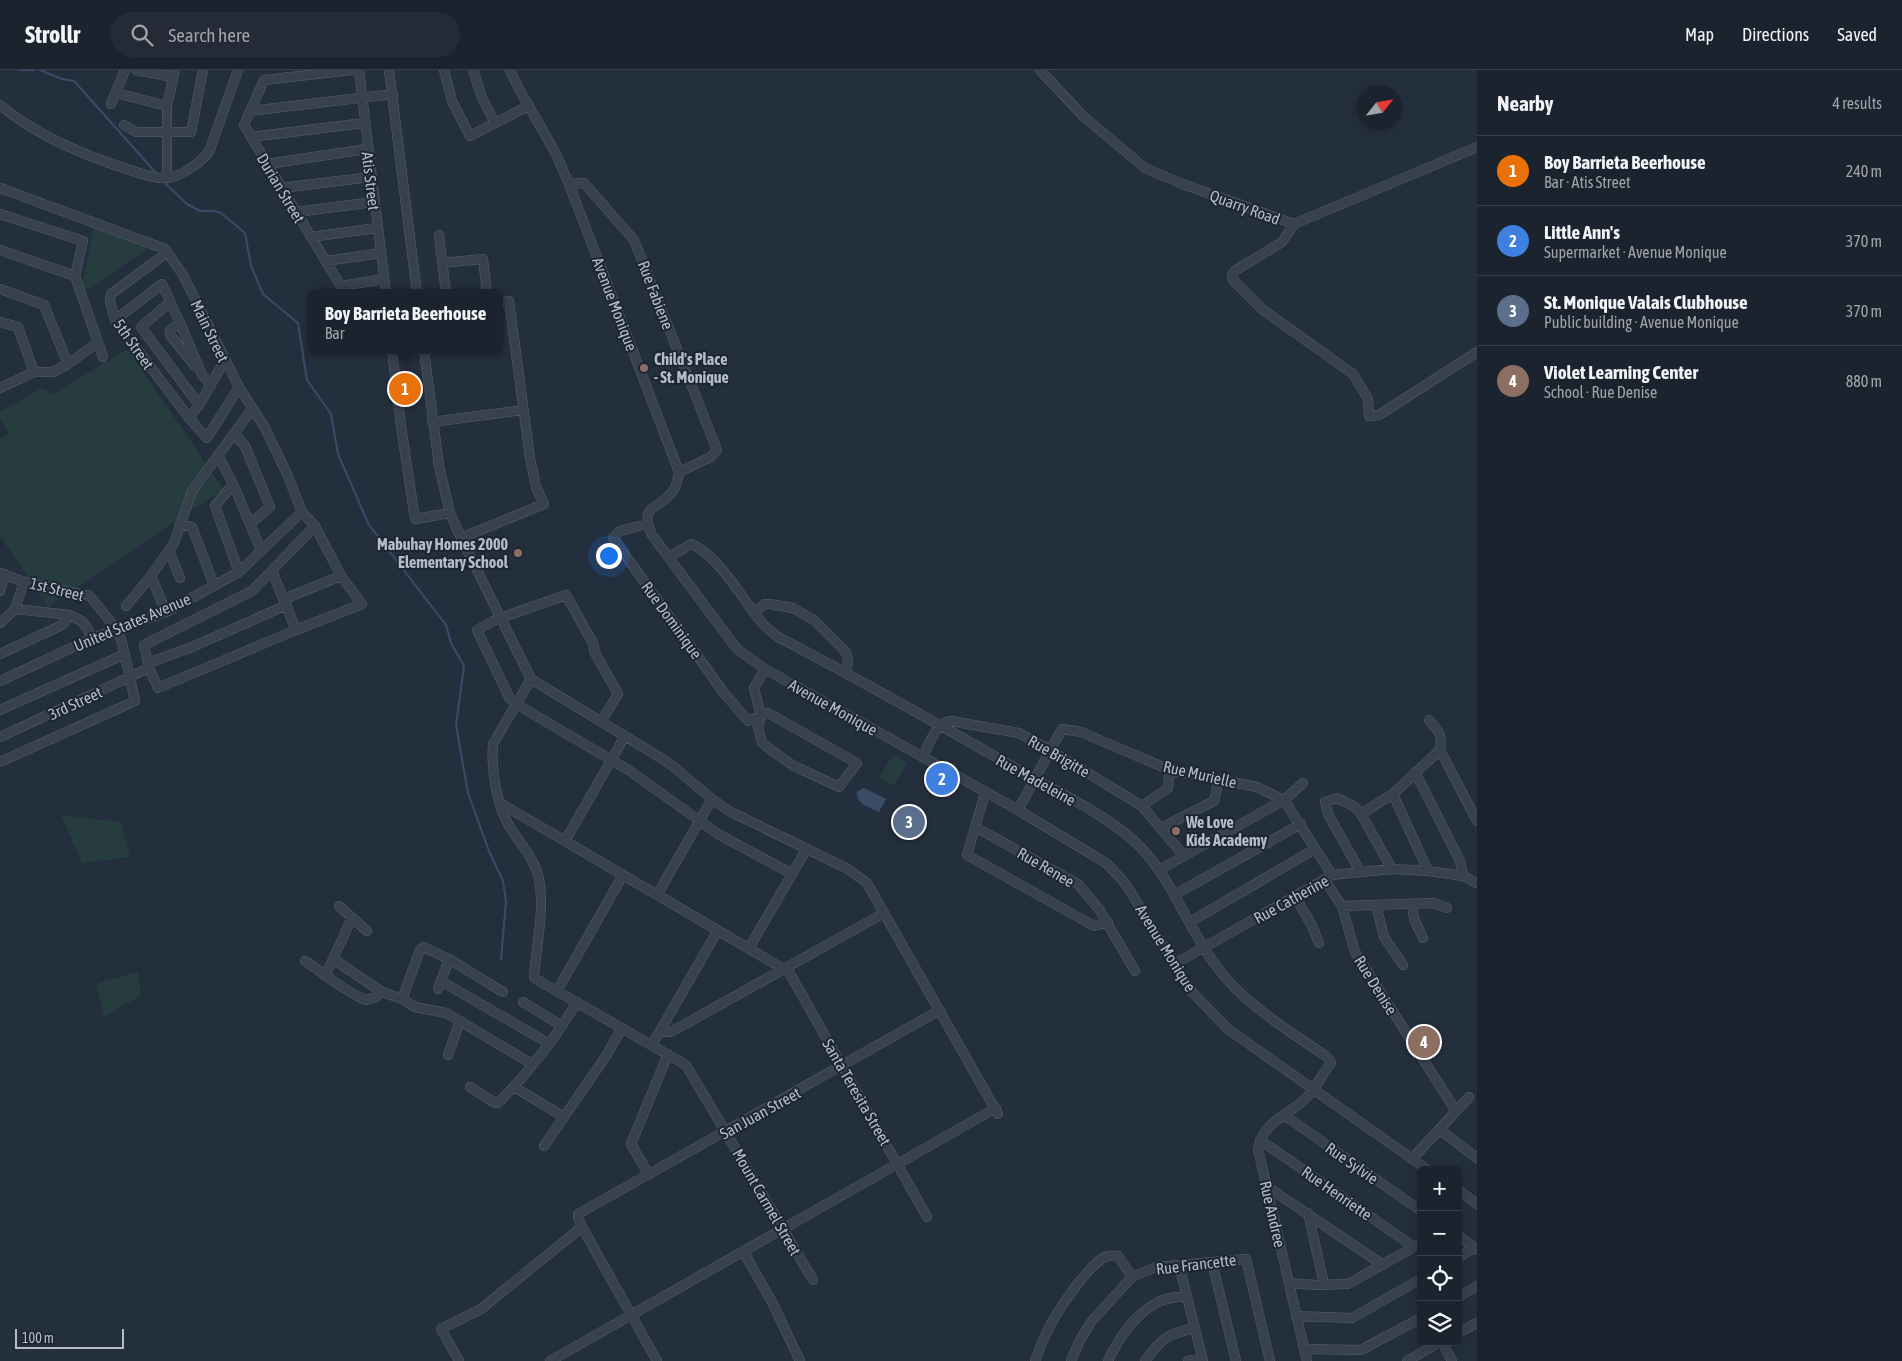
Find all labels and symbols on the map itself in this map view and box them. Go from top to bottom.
north arrow [1357,85,1402,130]
street label: Durian Street [253,150,309,226]
street label: Atis Street [358,151,384,212]
street label: Quarry Road [1207,186,1283,229]
street label: Avenue Monique [588,255,641,354]
street label: Rue Fabiene [635,258,677,332]
street label: Main Street [187,297,233,365]
street label: 5th Street [110,315,158,373]
place label: Child's Place - St. Monique [654,350,729,386]
marker: Child's Place - St. Monique [638,362,650,374]
pin: 1 [389,370,421,408]
place label: Mabuhay Homes 2000 Elementary School [377,535,509,571]
your location [596,543,622,569]
marker: Mabuhay Homes 2000 Elementary School [512,547,524,559]
street label: 1st Street [28,574,86,604]
street label: Rue Dominique [637,578,706,663]
street label: United States Avenue [71,589,193,655]
street label: Avenue Monique [785,675,881,740]
street label: 3rd Street [45,683,105,723]
street label: Rue Brigitte [1025,731,1093,782]
street label: Rue Madeleine [993,751,1079,809]
street label: Rue Murielle [1161,757,1239,791]
pin: 2 [926,760,958,798]
pin: 3 [893,803,925,841]
place label: We Love Kids Academy [1185,813,1268,849]
marker: We Love Kids Academy [1170,825,1182,837]
street label: Rue Renee [1014,844,1078,890]
street label: Rue Catherine [1250,871,1332,927]
street label: Avenue Monique [1131,901,1200,995]
street label: Rue Denise [1351,952,1401,1018]
pin: 4 [1408,1023,1440,1061]
street label: Santa Teresita Street [819,1035,895,1149]
street label: San Juan Street [717,1083,804,1143]
street label: Rue Sylvie [1322,1138,1382,1188]
street label: Mount Carmel Street [729,1145,805,1259]
street label: Rue Henriette [1298,1162,1376,1224]
street label: Rue Andree [1257,1179,1289,1249]
street label: Rue Francette [1155,1250,1237,1278]
scale bar [15,1326,124,1349]

